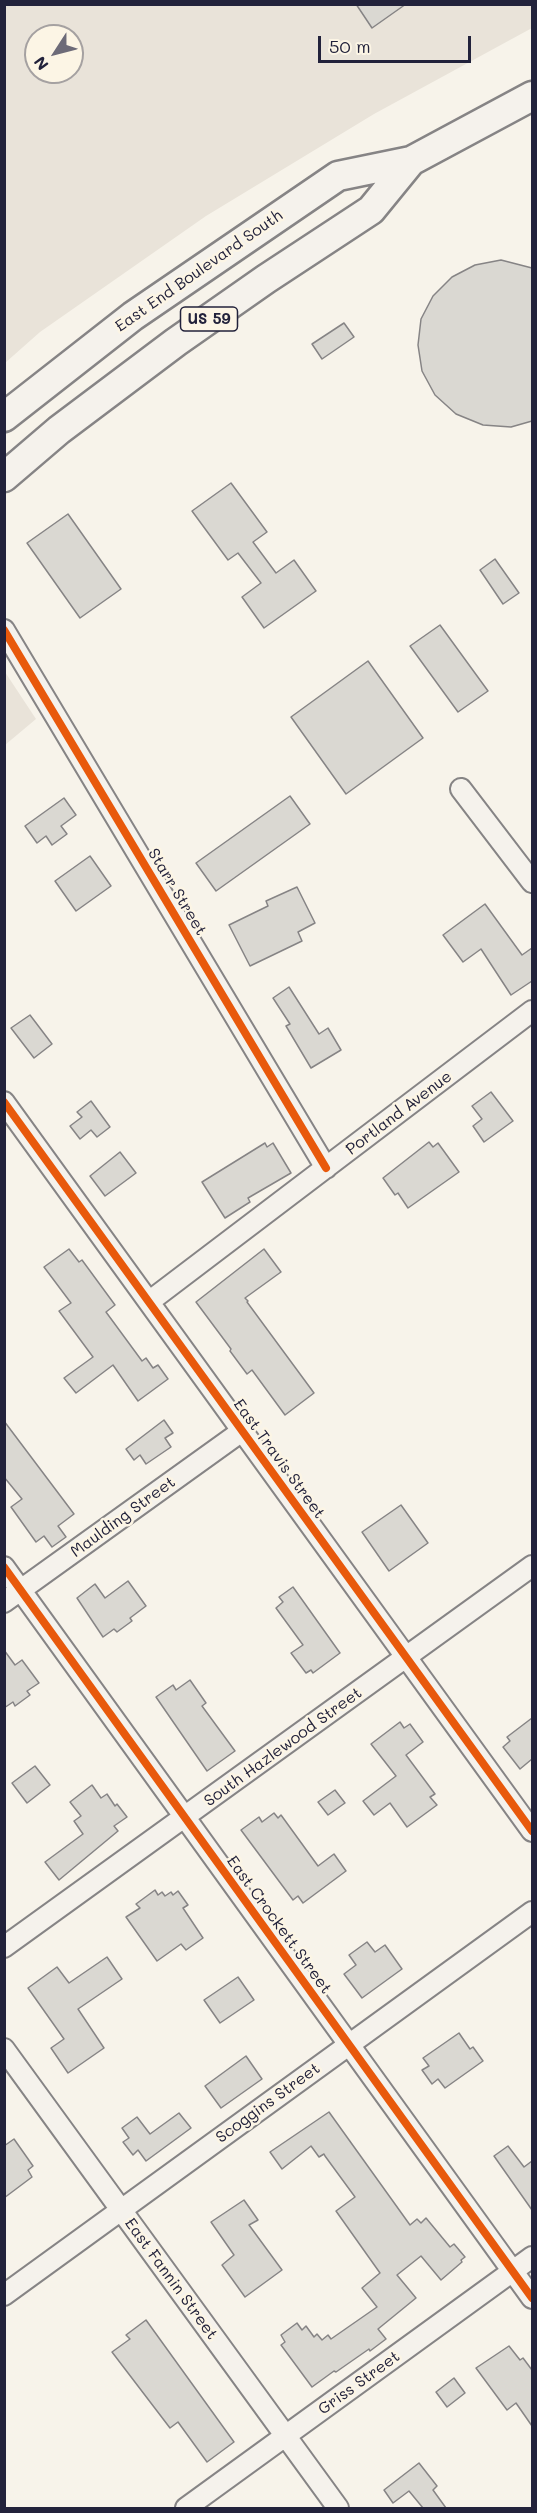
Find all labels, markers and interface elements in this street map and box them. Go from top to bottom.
north arrow [24,24,84,84]
scale bar [321,24,474,62]
text: 50 m [329,34,371,58]
text: N [29,53,53,75]
street label: East End Boulevard South [112,206,286,336]
road number: US 59 [180,307,238,331]
street label: Starr Street [144,845,210,939]
street label: Portland Avenue [342,1067,456,1159]
street label: East Travis Street [229,1395,329,1523]
street label: Maulding Street [67,1473,179,1561]
street label: South Hazlewood Street [200,1683,366,1811]
street label: East Crockett Street [222,1852,336,1998]
street label: Scoggins Street [212,2059,324,2147]
street label: East Fannin Street [120,2214,222,2344]
street label: Griss Street [314,2347,404,2419]

